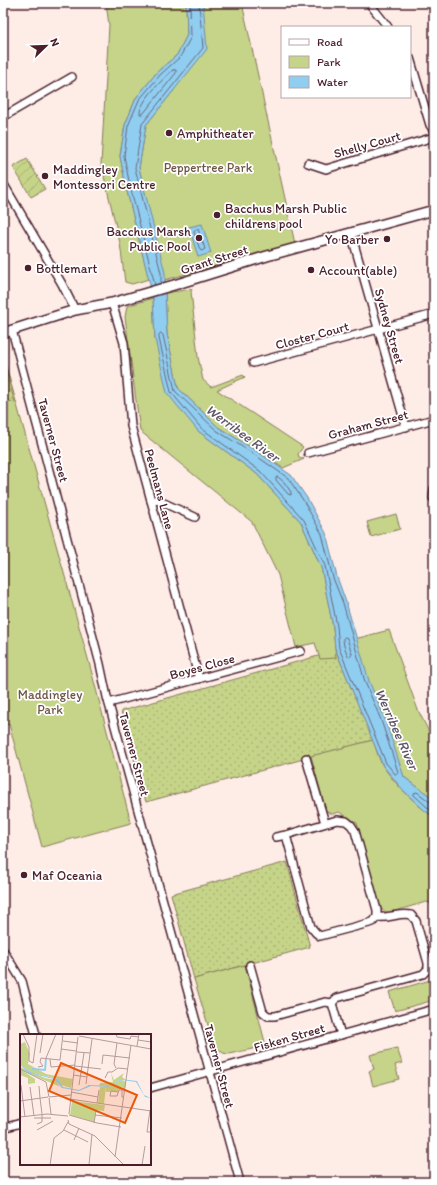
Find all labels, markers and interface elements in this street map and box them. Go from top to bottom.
north arrow [26,26,66,66]
legend [281,26,411,98]
text: Road [317,35,343,49]
text: N [47,36,62,48]
text: Park [317,55,341,69]
text: Water [317,75,348,89]
place label: Amphitheater [177,126,254,141]
marker: Amphitheater [164,128,174,138]
street label: Shelly Court [332,128,402,161]
park label: Peppertree Park [164,160,253,175]
place label: Maddingley Montessori Centre [53,162,156,192]
marker: Maddingley Montessori Centre [40,171,50,181]
place label: Bacchus Marsh Public childrens pool [225,201,347,231]
marker: Bacchus Marsh Public childrens pool [212,210,222,220]
place label: Bacchus Marsh Public Pool [106,224,191,254]
place label: Yo Barber [325,232,380,247]
marker: Bacchus Marsh Public Pool [194,233,204,243]
marker: Yo Barber [382,234,392,244]
street label: Grant Street [179,241,250,277]
place label: Bottlemart [36,261,98,276]
marker: Bottlemart [23,263,33,273]
place label: Account(able) [319,263,397,278]
marker: Account(able) [306,265,316,275]
street label: Sydney Street [372,287,407,366]
street label: Closter Court [274,318,351,353]
street label: Taverner Street [35,397,72,484]
water label: Werribee River [202,401,284,467]
street label: Graham Street [326,407,410,442]
street label: Peelmans Lane [142,447,177,531]
street label: Boyes Close [168,651,236,682]
water label: Werribee River [371,686,423,774]
park label: Maddingley Park [18,687,82,717]
street label: Taverner Street [116,711,153,798]
place label: Maf Oceania [32,868,103,883]
marker: Maf Oceania [19,870,29,880]
street label: Fisken Street [252,1020,327,1055]
street label: Taverner Street [201,1023,238,1110]
inset map [20,1034,151,1165]

